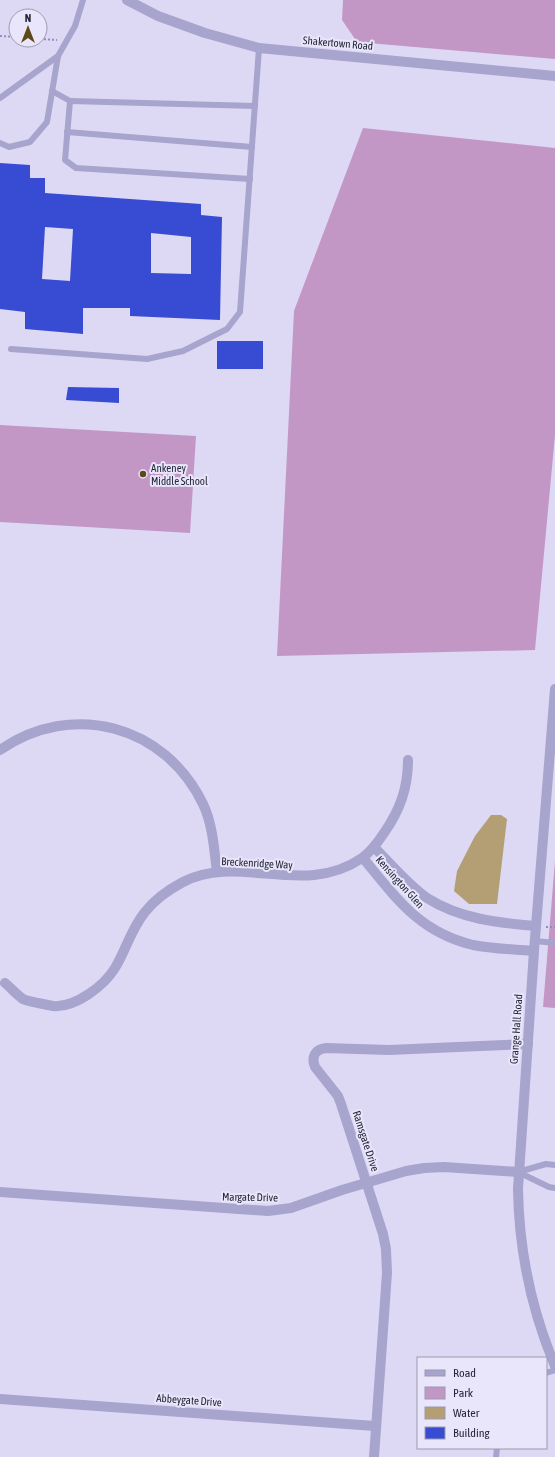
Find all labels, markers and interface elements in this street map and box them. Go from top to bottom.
north arrow [8,8,48,48]
text: N [25,12,31,24]
street label: Shakertown Road [302,34,374,52]
place label: Ankeney Middle School [151,462,208,487]
marker: Ankeney Middle School [138,469,148,479]
street label: Kensington Glen [373,853,427,911]
street label: Breckenridge Way [221,855,294,871]
street label: Grange Hall Road [508,994,524,1064]
street label: Ramsgate Drive [351,1109,381,1173]
street label: Margate Drive [222,1191,278,1203]
legend [417,1357,547,1449]
text: Road [453,1366,476,1380]
text: Park [453,1386,474,1400]
street label: Abbeygate Drive [156,1392,222,1408]
text: Water [453,1406,480,1420]
text: Building [453,1426,491,1440]

